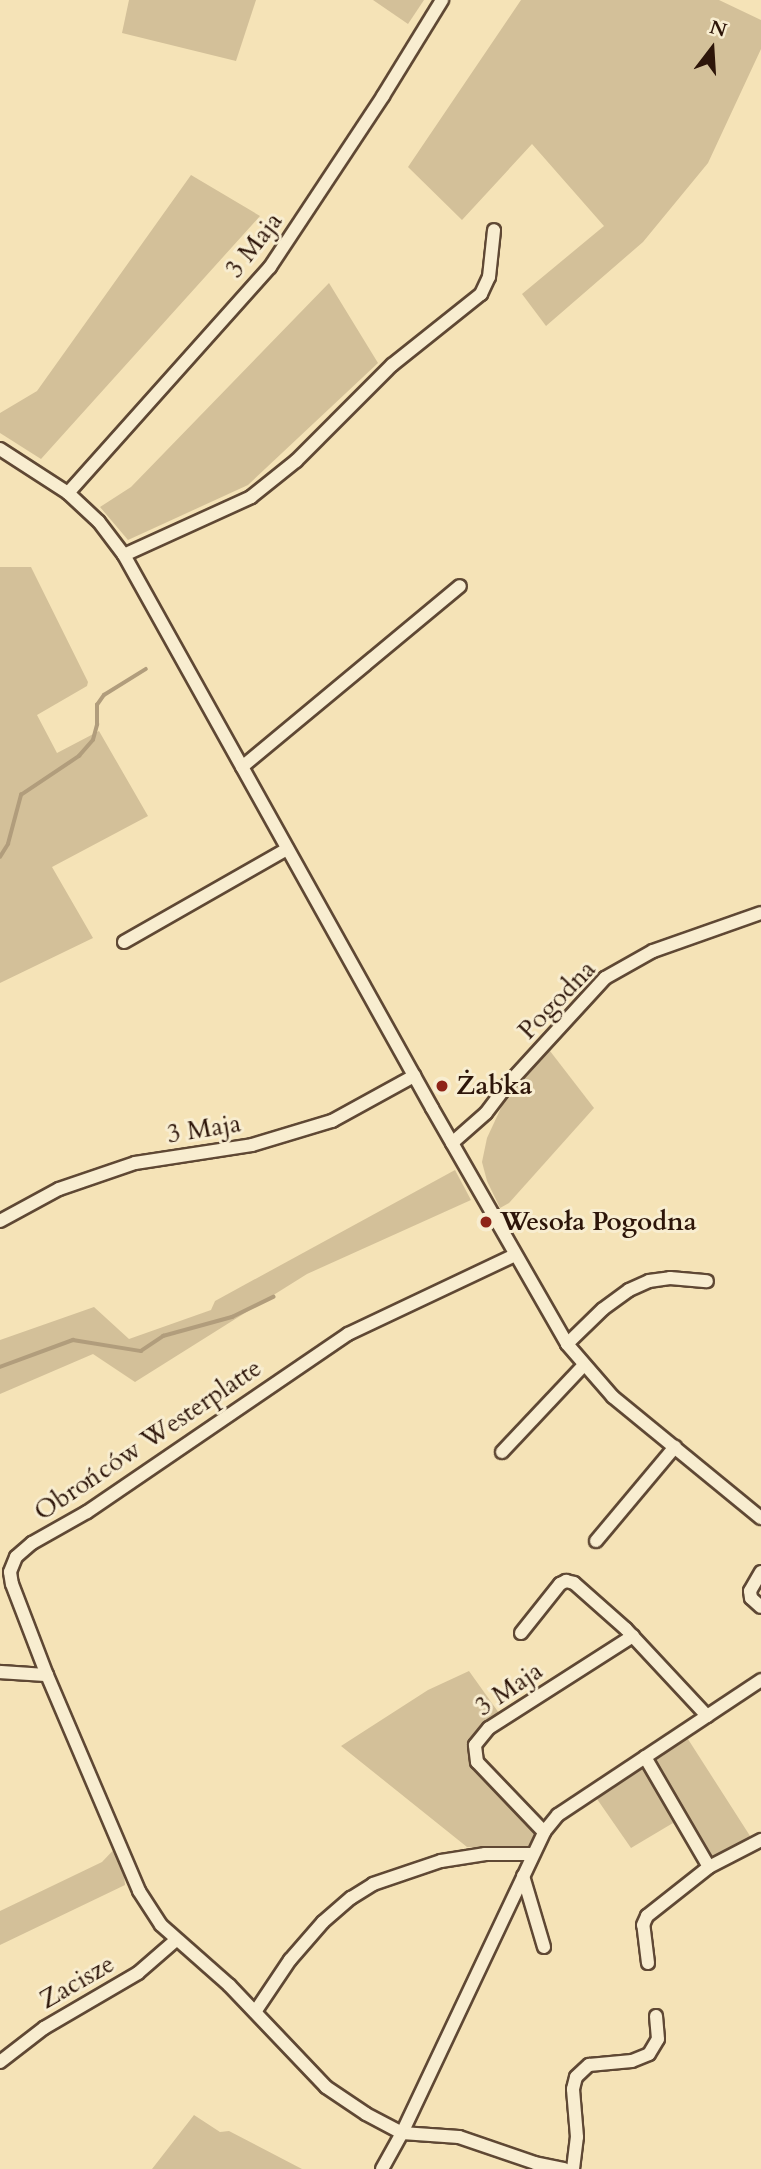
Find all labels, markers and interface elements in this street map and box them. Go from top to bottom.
north arrow [677,14,747,84]
text: N [706,14,730,44]
street label: 3 Maja [219,206,289,284]
street label: Pogodna [512,954,602,1046]
place label: Żabka [456,1070,532,1102]
marker: Żabka [434,1078,450,1094]
street label: 3 Maja [165,1108,243,1150]
place label: Wesoła Pogodna [500,1206,697,1238]
marker: Wesoła Pogodna [478,1214,494,1230]
street label: Obrońców Westerplatte [29,1352,267,1528]
street label: 3 Maja [469,1655,549,1723]
street label: Zacisze [34,1948,120,2016]

